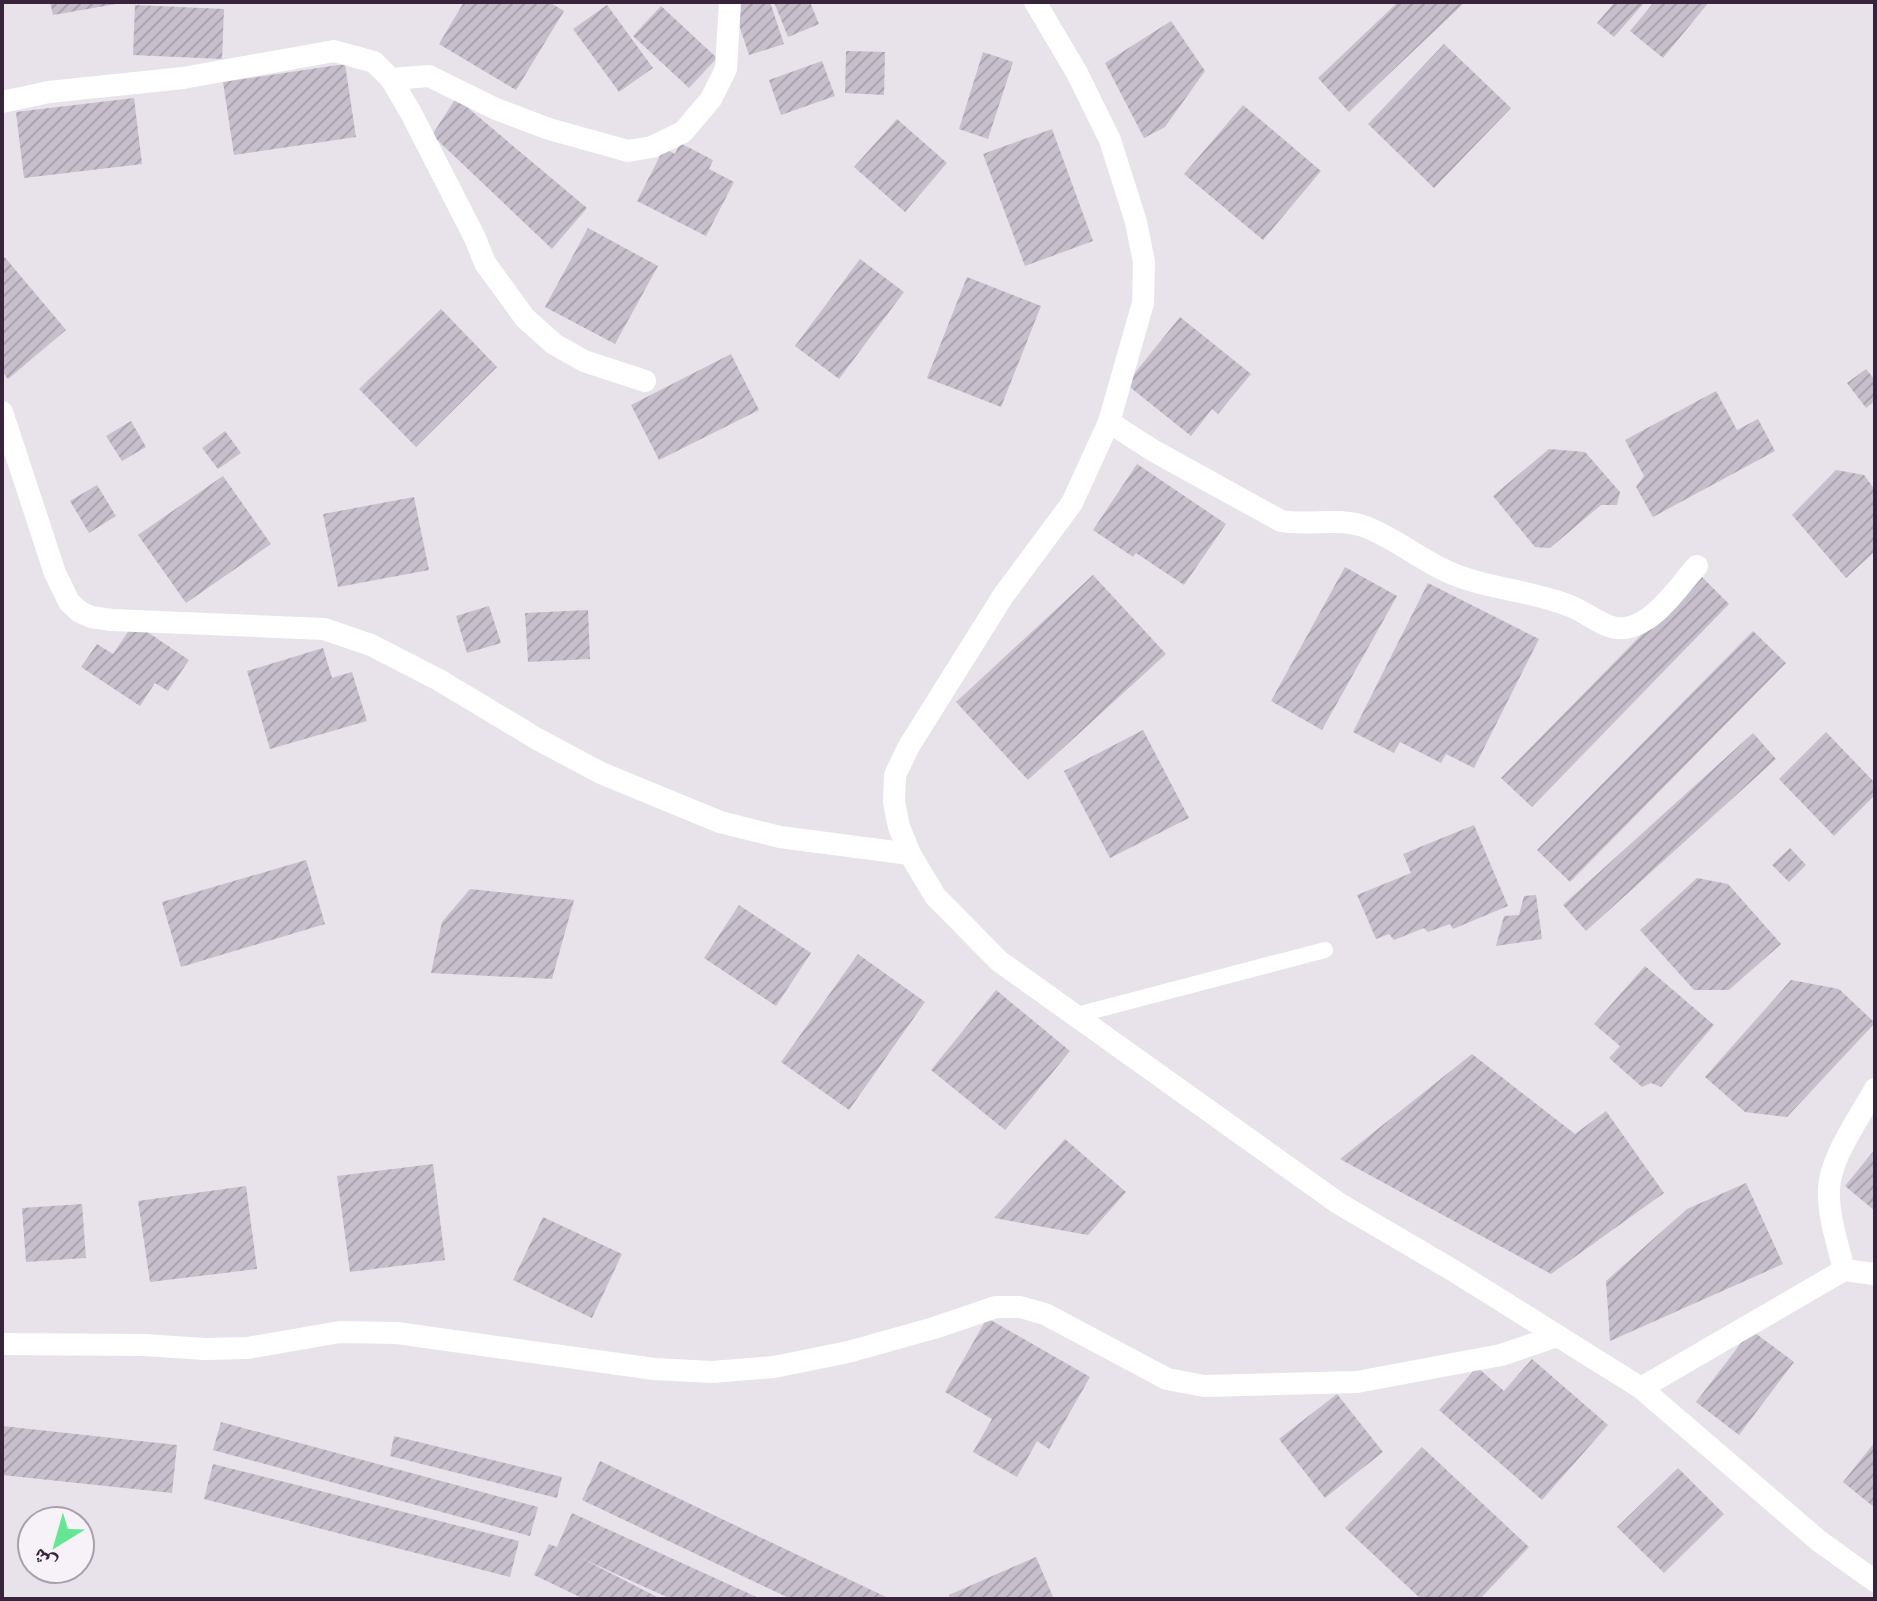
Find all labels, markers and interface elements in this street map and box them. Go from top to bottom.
north arrow [16,1505,96,1585]
text: ش [27,1543,62,1578]

